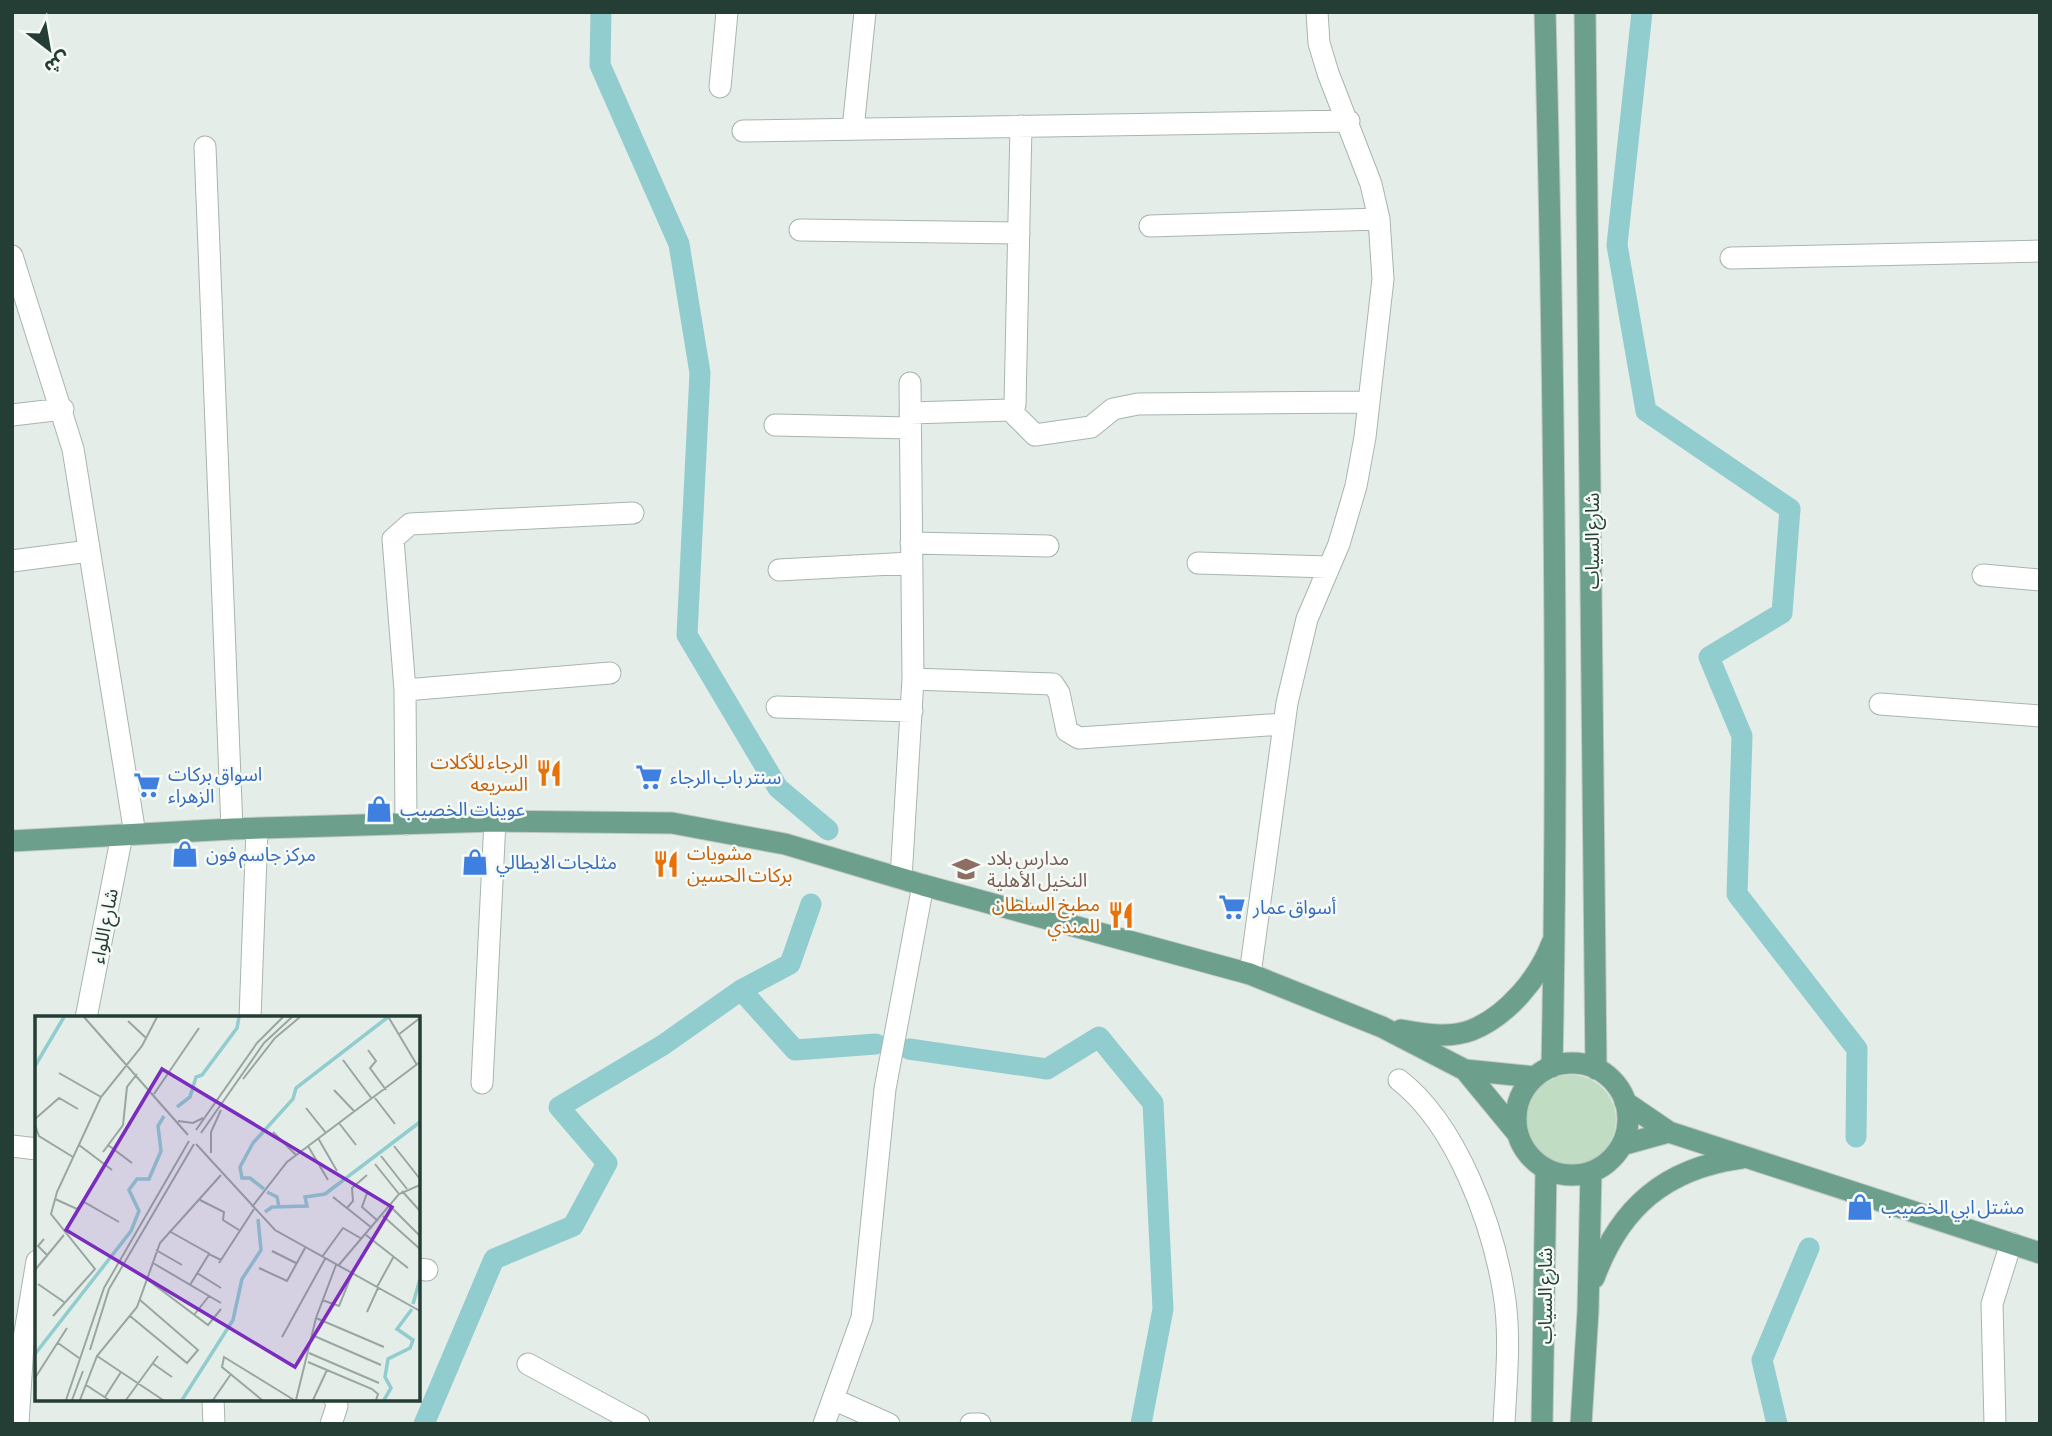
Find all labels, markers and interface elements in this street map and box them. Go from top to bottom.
north arrow [14,14,84,84]
text: ش [41,47,75,80]
street label: شارع السياب [1581,493,1606,589]
place label: الرجاء للأكلات السريعه [430,751,528,796]
restaurant icon: الرجاء للأكلات السريعه [534,758,564,788]
supermarket icon: سنتر باب الرجاء [634,762,664,792]
place label: اسواق بركات الزهراء [168,763,262,808]
place label: سنتر باب الرجاء [670,766,782,789]
supermarket icon: اسواق بركات الزهراء [132,770,162,800]
shop icon: عوينات الخصيب [364,794,394,824]
place label: عوينات الخصيب [400,798,525,821]
shop icon: مركز جاسم فون [170,839,200,869]
place label: مشويات بركات الحسين [687,842,792,887]
place label: مركز جاسم فون [206,843,316,869]
shop icon: مثلجات الايطالي [460,847,490,877]
place label: مدارس بلاد النخيل الأهلية [987,847,1087,892]
restaurant icon: مشويات بركات الحسين [651,849,681,879]
place label: مثلجات الايطالي [496,851,617,877]
school or university icon: مدارس بلاد النخيل الأهلية [951,854,981,884]
street label: شارع اللواء [86,887,125,966]
supermarket icon: أسواق عمار [1217,892,1247,922]
place label: مطبخ السلطان للمندي [992,893,1100,941]
place label: أسواق عمار [1252,896,1336,919]
restaurant icon: مطبخ السلطان للمندي [1106,900,1136,930]
inset map [35,1016,420,1401]
shop icon: مشتل ابي الخصيب [1845,1192,1875,1222]
place label: مشتل ابي الخصيب [1881,1196,2024,1222]
street label: شارع السياب [1534,1248,1559,1344]

